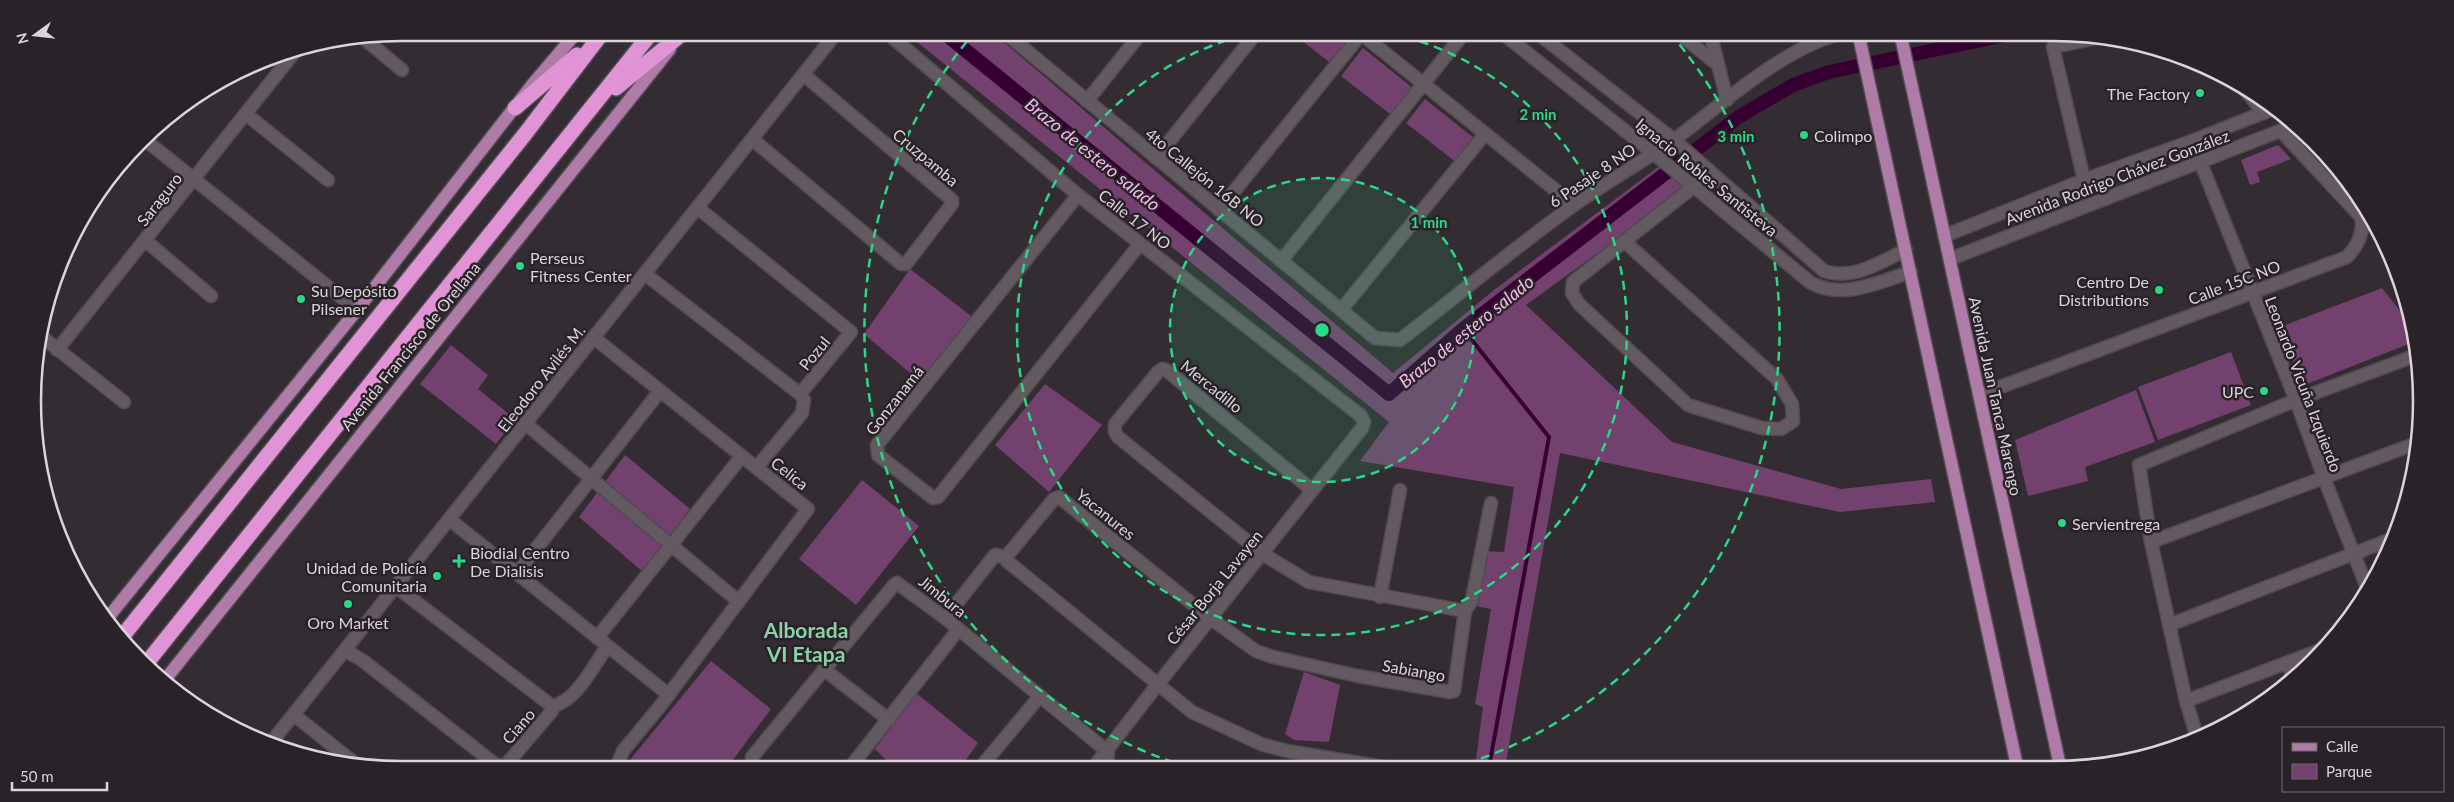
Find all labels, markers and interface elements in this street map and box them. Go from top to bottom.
north arrow [10,10,60,60]
text: N [12,31,32,46]
place label: The Factory [2107,84,2191,103]
marker: The Factory [2194,87,2206,99]
water label: Brazo de estero salado [1021,93,1165,215]
text: 2 min [1519,105,1557,123]
street label: Ignacio Robles Santisteva [1632,114,1782,240]
street label: 4to Callejón 16B NO [1142,123,1268,231]
street label: Cruzpamba [889,124,963,190]
street label: Avenida Rodrigo Chávez González [2002,125,2232,229]
place label: Colimpo [1814,126,1872,145]
text: 3 min [1717,127,1755,145]
marker: Colimpo [1798,129,1810,141]
street label: 6 Pasaje 8 NO [1545,139,1639,211]
street label: Saraguro [132,169,186,229]
street label: Calle 17 NO [1095,185,1175,253]
text: 1 min [1410,213,1448,231]
place label: Perseus Fitness Center [530,248,632,285]
street label: Calle 15C NO [2185,256,2283,308]
street label: Avenida Francisco de Orellana [336,258,484,434]
marker: Perseus Fitness Center [514,260,526,272]
water label: Brazo de estero salado [1394,270,1538,392]
place label: Centro De Distributions [2058,272,2149,309]
place label: Su Depósito Pilsener [311,281,397,318]
marker: Centro De Distributions [2153,284,2165,296]
marker: Su Depósito Pilsener [295,293,307,305]
street label: Leonardo Vicuña Izquierdo [2262,294,2346,474]
street label: Avenida Juan Tanca Marengo [1966,295,2026,497]
street label: Eleodoro Avilés M. [493,321,589,435]
centre of rings [1313,321,1331,339]
street label: Pozul [795,332,833,374]
street label: Mercadillo [1177,355,1247,417]
street label: Gonzanamá [861,362,927,438]
place label: UPC [2222,382,2254,401]
marker: UPC [2258,385,2270,397]
street label: Celica [768,453,812,493]
street label: Yacanures [1073,484,1139,544]
place label: Servientrega [2072,514,2160,533]
marker: Servientrega [2056,517,2068,529]
street label: César Borja Lavayen [1162,526,1266,648]
place label: Biodial Centro De Dialisis [470,543,570,580]
marker: Biodial Centro De Dialisis [452,554,466,568]
place label: Unidad de Policía Comunitaria [306,558,427,595]
marker: Unidad de Policía Comunitaria [431,570,443,582]
street label: Jimbura [916,571,970,621]
marker: Oro Market [342,598,354,610]
place label: Oro Market [307,613,389,632]
district label: Alborada VI Etapa [763,617,848,666]
street label: Sabiango [1381,655,1447,685]
street label: Ciano [498,704,538,748]
legend [2282,727,2444,792]
text: Calle [2326,737,2359,755]
scale bar [12,760,108,792]
text: Parque [2326,762,2372,780]
text: 50 m [20,767,54,785]

